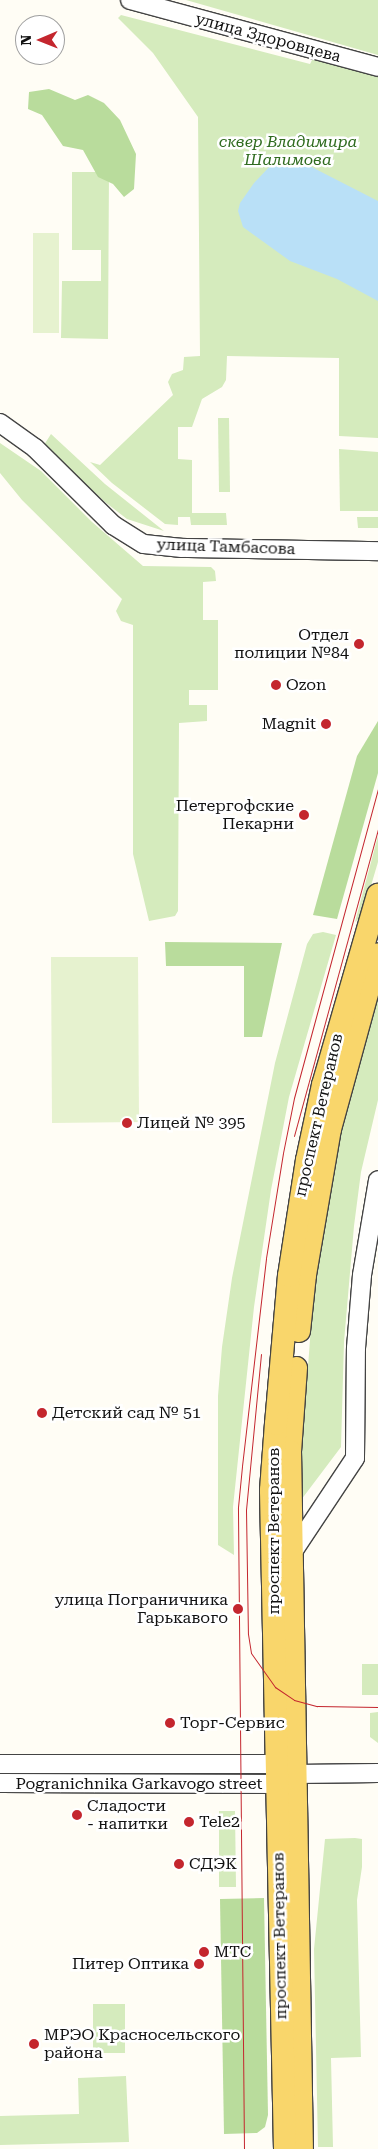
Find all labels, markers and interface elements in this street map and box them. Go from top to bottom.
street label: улица Здоровцева [193,9,343,67]
north arrow [15,15,65,65]
text: N [18,35,34,46]
park label: сквер Владимира Шалимова [219,132,357,170]
street label: улица Тамбасова [156,535,296,559]
place label: Отдел полиции №84 [234,625,349,663]
marker: Отдел полиции №84 [353,638,365,650]
place label: Ozon [286,675,326,695]
marker: Ozon [270,679,282,691]
place label: Magnit [262,714,316,734]
marker: Magnit [320,718,332,730]
place label: Петергофские Пекарни [176,796,294,834]
marker: Петергофские Пекарни [298,809,310,821]
street label: проспект Ветеранов [291,1031,347,1199]
place label: Лицей № 395 [137,1113,245,1133]
marker: Лицей № 395 [121,1117,133,1129]
place label: Детский сад № 51 [52,1403,201,1423]
marker: Детский сад № 51 [36,1407,48,1419]
street label: проспект Ветеранов [264,1447,284,1615]
place label: улица Пограничника Гарькавого [55,1590,228,1628]
marker: улица Пограничника Гарькавого [232,1603,244,1615]
place label: Торг-Сервис [180,1713,285,1733]
marker: Торг-Сервис [164,1717,176,1729]
street label: Pogranichnika Garkavogo street [16,1774,262,1794]
place label: Сладости - напитки [87,1796,168,1834]
marker: Сладости - напитки [71,1809,83,1821]
place label: Tele2 [199,1812,240,1832]
marker: Tele2 [183,1816,195,1828]
street label: проспект Ветеранов [269,1852,291,2020]
place label: СДЭК [189,1854,237,1874]
marker: СДЭК [173,1858,185,1870]
place label: МТС [214,1942,251,1962]
marker: МТС [198,1946,210,1958]
place label: Питер Оптика [72,1954,189,1974]
marker: Питер Оптика [193,1958,205,1970]
place label: МРЭО Красносельского района [44,2025,240,2063]
marker: МРЭО Красносельского района [28,2038,40,2050]

